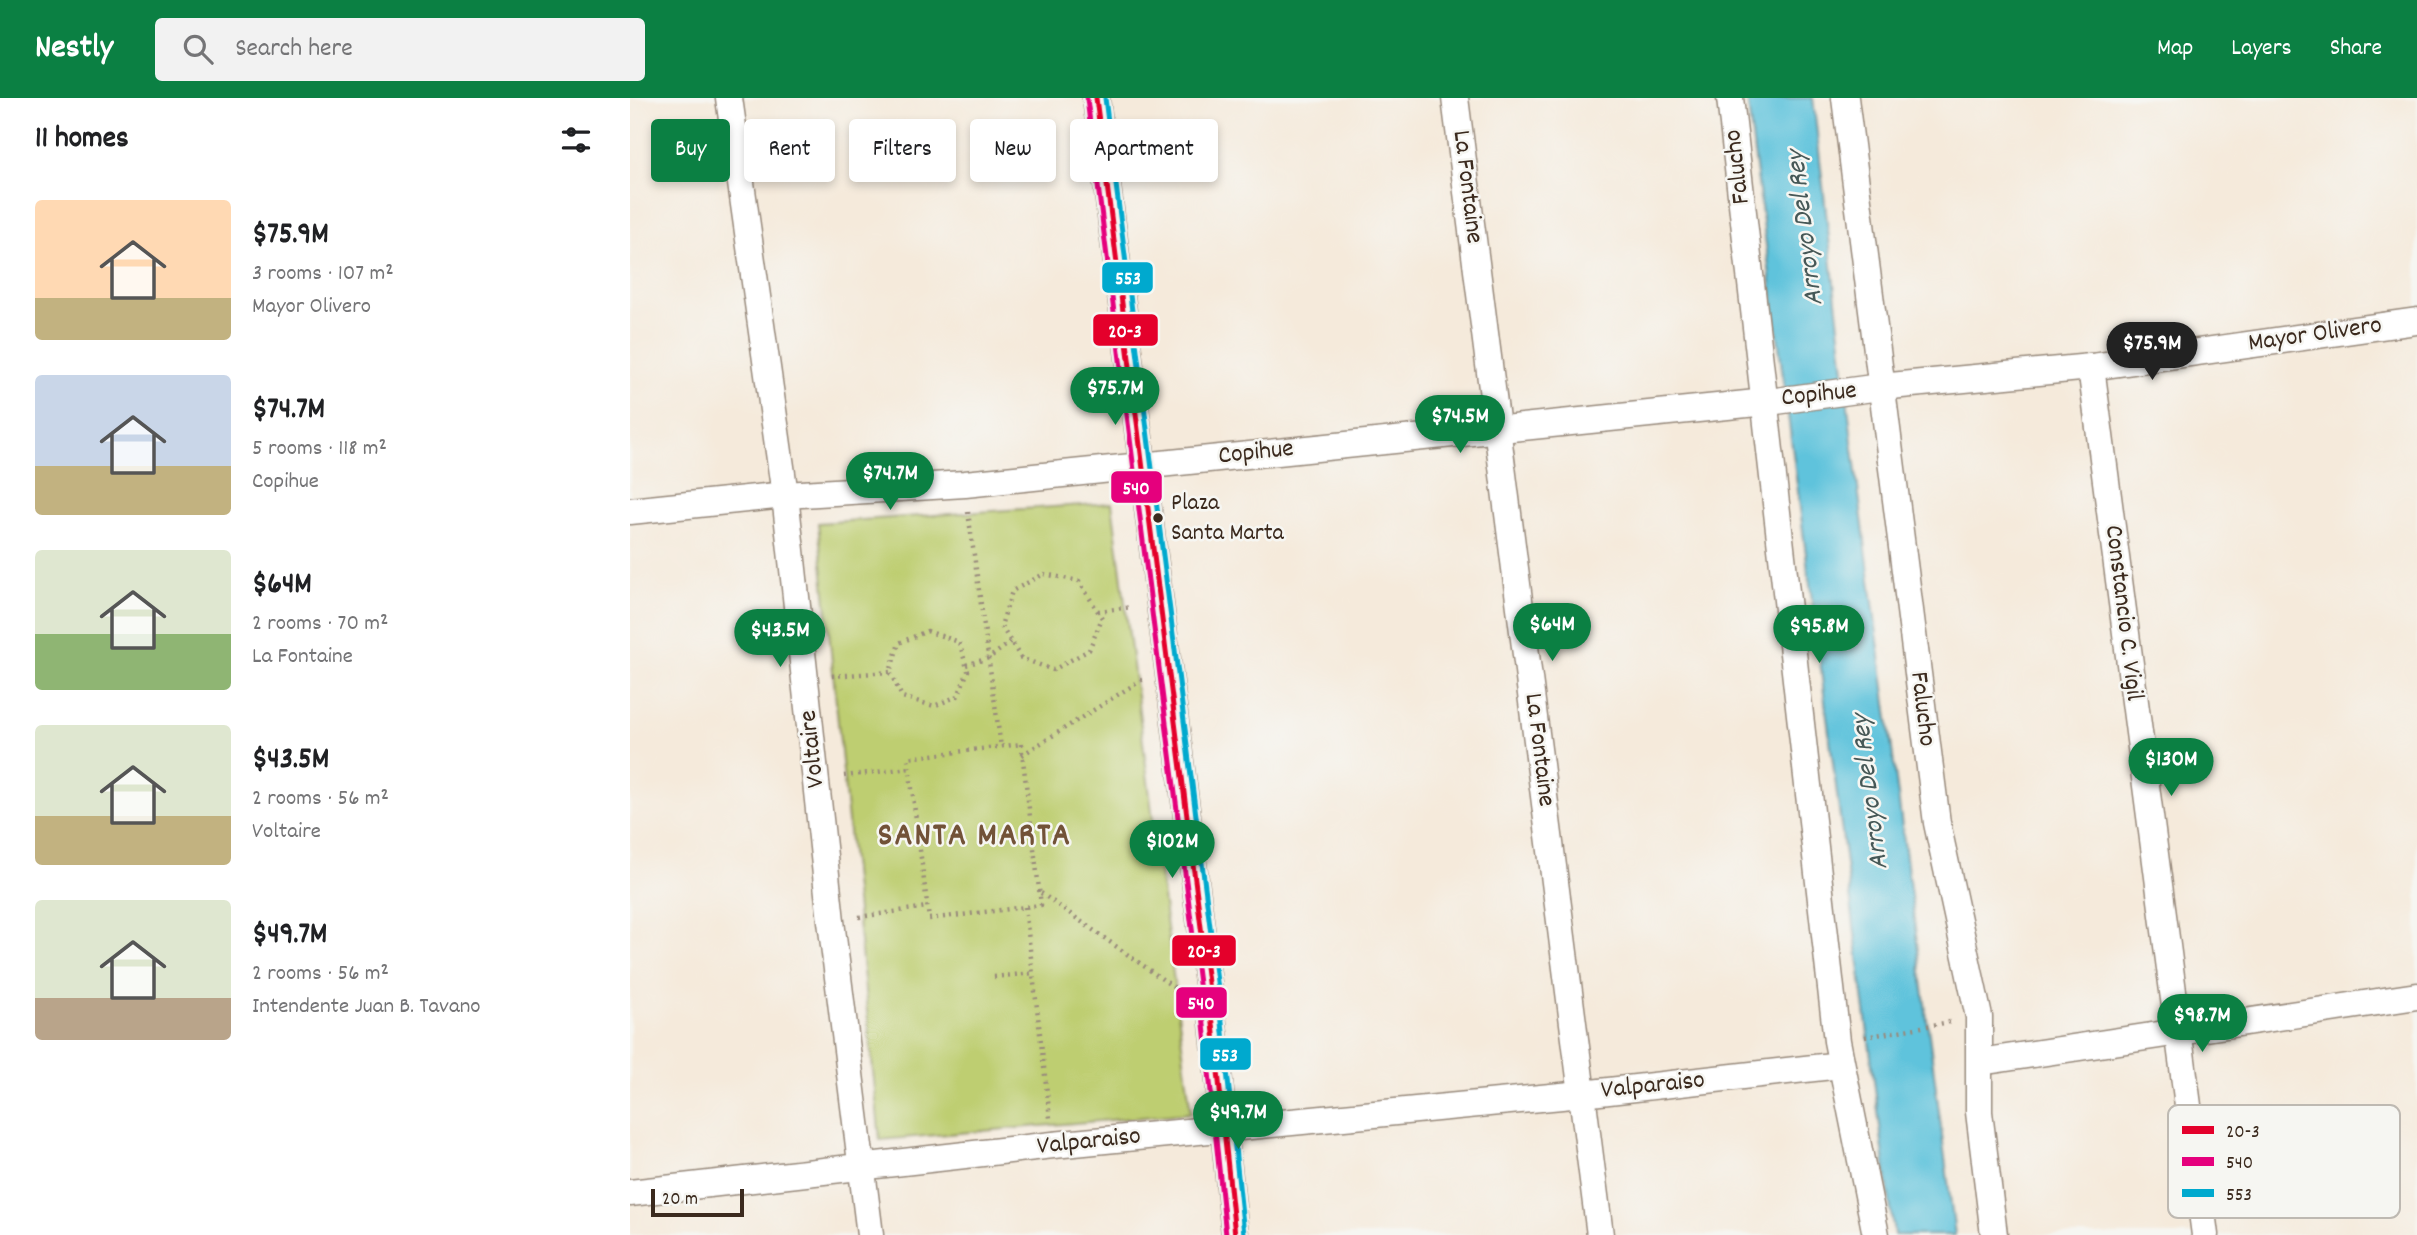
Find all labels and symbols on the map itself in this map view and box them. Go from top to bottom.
street label: Falucho [1715,127,1761,207]
street label: La Fontaine [1442,128,1492,246]
water label: Arroyo Del Rey [1777,145,1836,308]
line badge: 553 [1101,261,1154,294]
text: 553 [1115,267,1141,294]
street label: Mayor Olivero [2246,307,2384,363]
line badge: 20-3 [1092,313,1159,347]
text: 20-3 [1108,320,1142,347]
pin: $75.9M [2095,322,2209,382]
pin: $75.7M [1058,368,1172,427]
street label: Copihue [1779,373,1859,417]
pin: $74.5M [1403,396,1517,455]
street label: Copihue [1216,431,1296,475]
pin: $74.7M [833,452,947,512]
line badge: 540 [1110,470,1163,504]
text: 540 [1122,477,1150,504]
place label: Plaza Santa Marta [1171,487,1285,551]
marker: Plaza Santa Marta [1151,511,1165,525]
street label: Constancio C. Vigil [2094,523,2152,703]
pin: $64M [1511,603,1593,663]
pin: $95.8M [1762,606,1876,665]
pin: $43.5M [723,610,837,669]
street label: Falucho [1899,669,1945,749]
street label: La Fontaine [1514,691,1564,809]
street label: Voltaire [791,708,835,790]
water label: Arroyo Del Rey [1842,709,1901,872]
pin: $130M [2122,738,2220,798]
district label: SANTA MARTA [878,814,1072,861]
pin: $102M [1123,820,1221,880]
line badge: 20-3 [1171,934,1237,967]
text: 20-3 [1187,940,1221,967]
line badge: 540 [1175,986,1228,1019]
text: 540 [1187,992,1215,1019]
pin: $98.7M [2145,995,2259,1054]
line badge: 553 [1199,1037,1252,1071]
text: 553 [1212,1044,1238,1071]
street label: Valparaiso [1599,1062,1707,1110]
pin: $49.7M [1181,1091,1295,1151]
legend [2168,1105,2400,1218]
street label: Valparaiso [1035,1118,1143,1166]
text: 20-3 [2226,1120,2260,1147]
text: 540 [2226,1151,2253,1178]
text: 553 [2226,1183,2252,1210]
scale bar [651,1186,744,1218]

